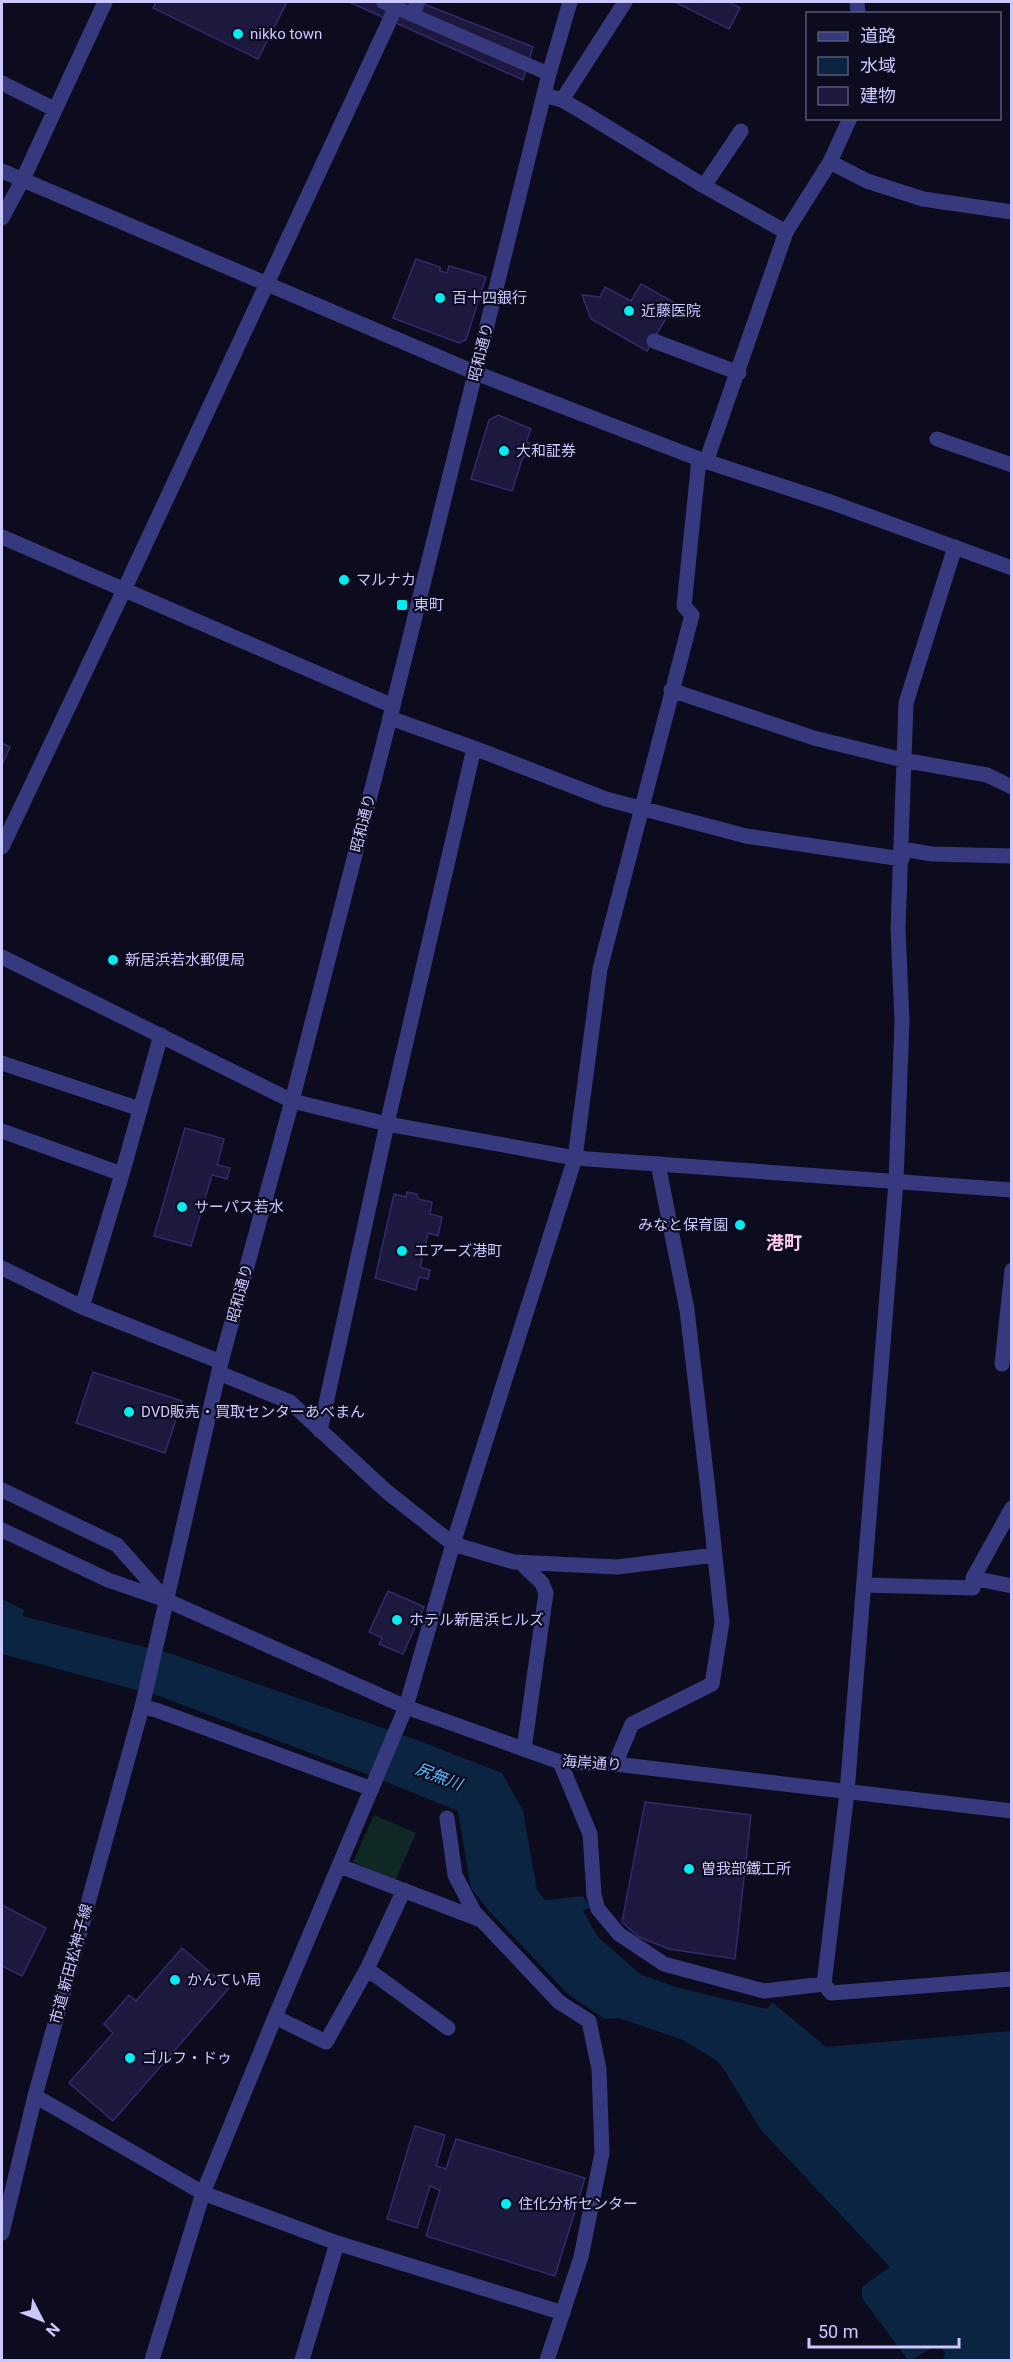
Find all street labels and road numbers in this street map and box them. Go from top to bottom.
street label: 昭和通り [465,321,497,383]
street label: 昭和通り [347,792,379,854]
street label: 昭和通り [224,1262,256,1324]
street label: 海岸通り [561,1752,623,1774]
street label: 市道 新田松神子線 [46,1902,96,2026]

